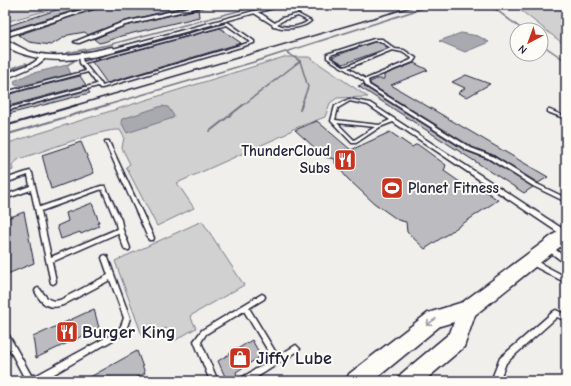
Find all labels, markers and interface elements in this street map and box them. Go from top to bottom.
north arrow [509,22,549,62]
text: N [516,42,530,56]
place label: ThunderCloud Subs [241,142,330,177]
restaurant icon: ThunderCloud Subs [332,147,358,173]
sports icon: Planet Fitness [379,175,405,201]
place label: Planet Fitness [408,179,499,197]
one-way arrow [426,318,437,326]
restaurant icon: Burger King [54,319,80,345]
place label: Burger King [82,322,176,343]
shop icon: Jiffy Lube [227,345,253,371]
place label: Jiffy Lube [256,348,332,369]

